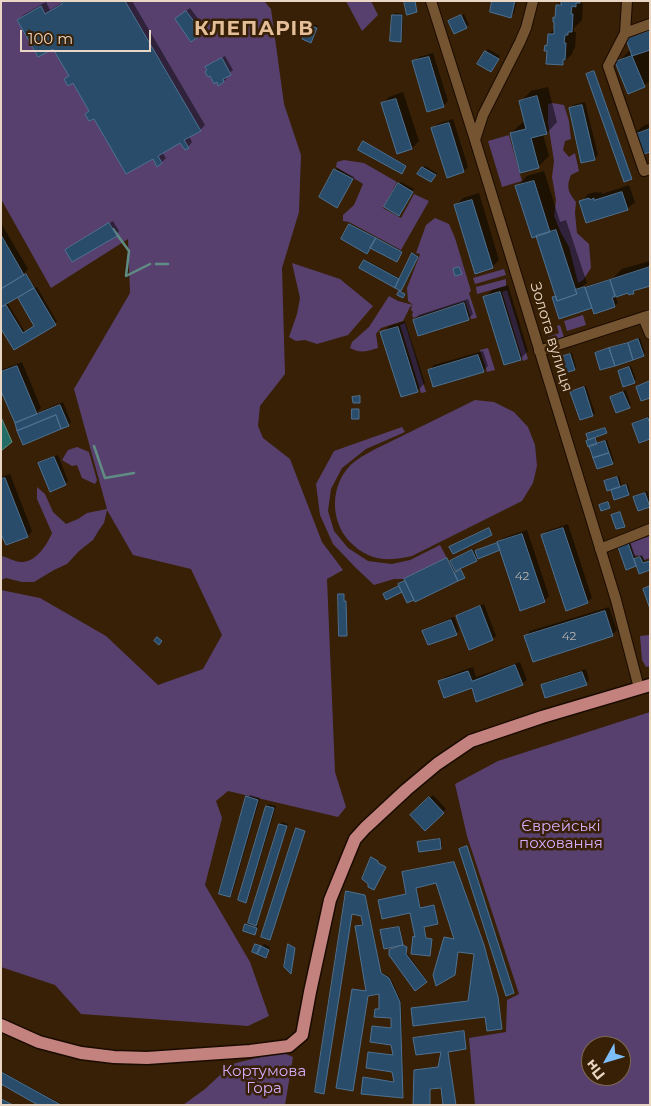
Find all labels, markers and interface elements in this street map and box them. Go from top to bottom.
district label: КЛЕПАРІВ [193,17,315,41]
scale bar [22,20,154,52]
text: 100 m [28,29,73,48]
street label: Золота вулиця [526,280,576,394]
house number: 42 [515,569,529,583]
house number: 42 [562,629,576,643]
park label: Єврейські поховання [519,818,603,853]
north arrow [581,1036,631,1086]
text: Пн [581,1056,609,1084]
park label: Кортумова Гора [222,1063,306,1098]

